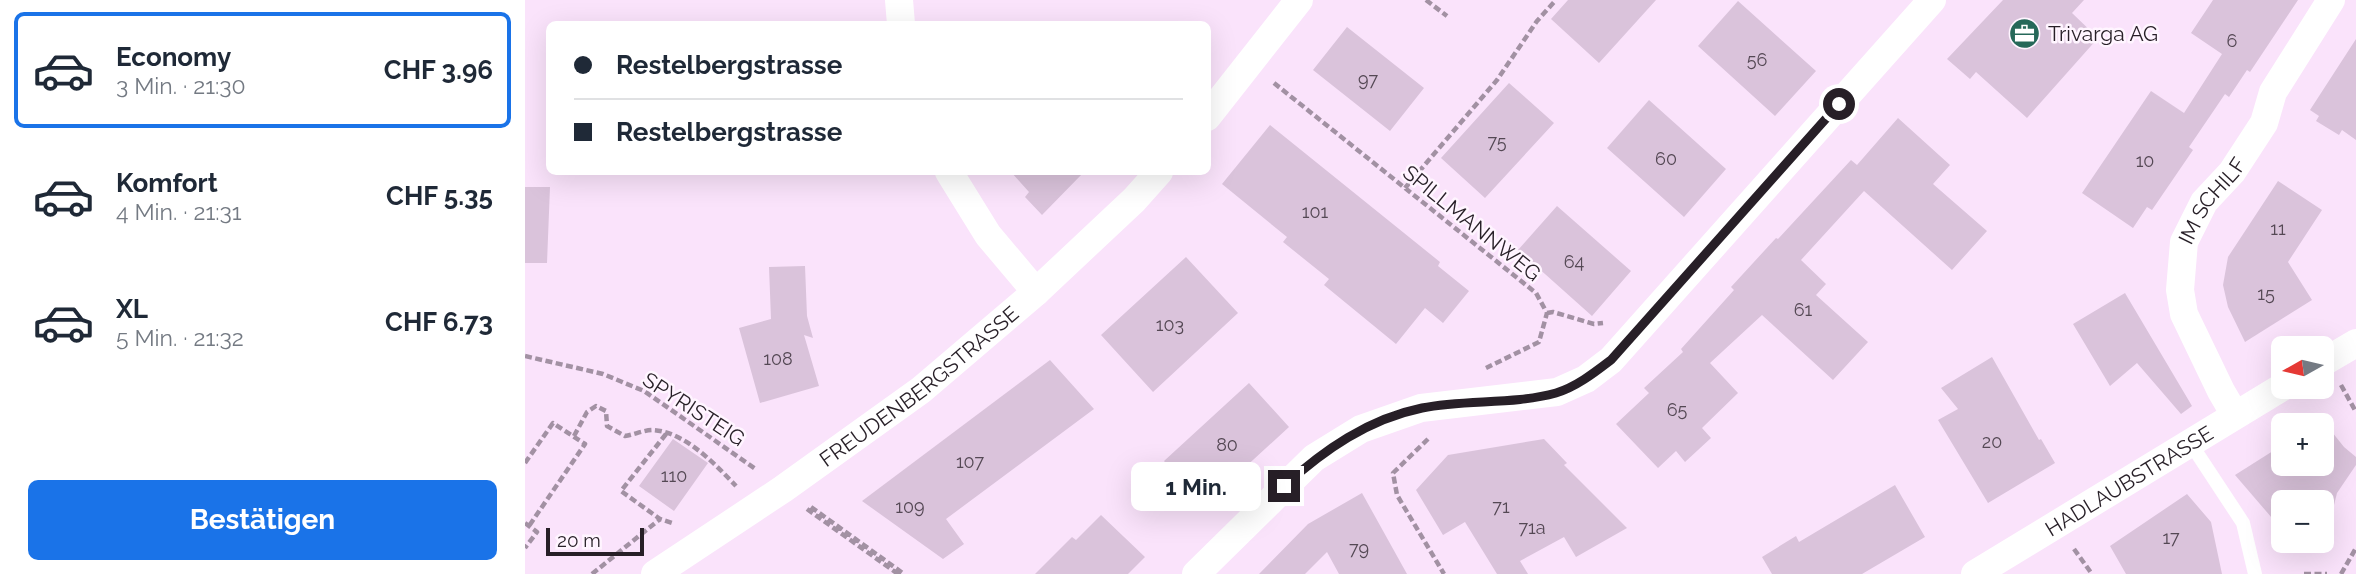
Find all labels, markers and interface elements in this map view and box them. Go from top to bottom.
office icon: Trivarga AG [2008,16,2042,50]
place label: Trivarga AG [2048,21,2158,46]
house number: 6 [2227,30,2238,51]
icon: car [32,39,95,102]
text: Economy [116,42,231,72]
house number: 56 [1747,49,1767,70]
text: Restelbergstrasse [616,50,842,80]
text: CHF 3.96 [384,55,493,85]
house number: 97 [1358,69,1378,90]
text: 3 Min. · 21:30 [116,72,246,99]
route start [1823,88,1855,120]
text: Restelbergstrasse [616,117,842,147]
house number: 75 [1487,131,1507,152]
house number: 60 [1655,148,1677,169]
house number: 10 [2136,150,2154,171]
street label: IM SCHILF [2173,152,2251,248]
street label: SPILLMANNWEG [1398,160,1546,286]
icon: car [32,165,95,228]
text: Komfort [116,168,218,198]
text: CHF 5.35 [386,181,493,211]
text: 4 Min. · 21:31 [116,198,242,225]
house number: 101 [1302,201,1329,222]
house number: 11 [2270,218,2286,239]
house number: 64 [1564,251,1585,272]
house number: 15 [2257,283,2275,304]
icon: car [32,291,95,354]
text: XL [116,294,148,324]
house number: 61 [1794,299,1813,320]
street label: FREUDENBERGSTRASSE [814,300,1023,472]
text: CHF 6.73 [385,307,493,337]
house number: 103 [1156,314,1184,335]
text: 5 Min. · 21:32 [116,324,244,351]
north arrow [2271,336,2335,399]
map controls [2271,336,2334,553]
house number: 108 [763,348,793,369]
street label: SPYRISTEIG [638,367,750,451]
house number: 65 [1667,399,1688,420]
button: + [2271,413,2334,476]
street label: HADLAUBSTRASSE [2040,420,2217,541]
house number: 20 [1982,431,2002,452]
house number: 80 [1216,434,1238,455]
house number: 107 [956,451,984,472]
callout: 1 Min. [1130,462,1259,510]
house number: 110 [661,465,687,486]
route end [1268,470,1300,502]
text: 1 Min. [1165,473,1227,500]
button: Bestätigen [28,480,497,560]
button: − [2271,490,2334,553]
house number: 109 [895,496,925,517]
house number: 71 [1492,496,1510,517]
house number: 71a [1518,517,1546,538]
scale bar [546,525,644,557]
house number: 17 [2162,527,2180,548]
text: 20 m [557,529,601,551]
house number: 79 [1349,538,1369,559]

